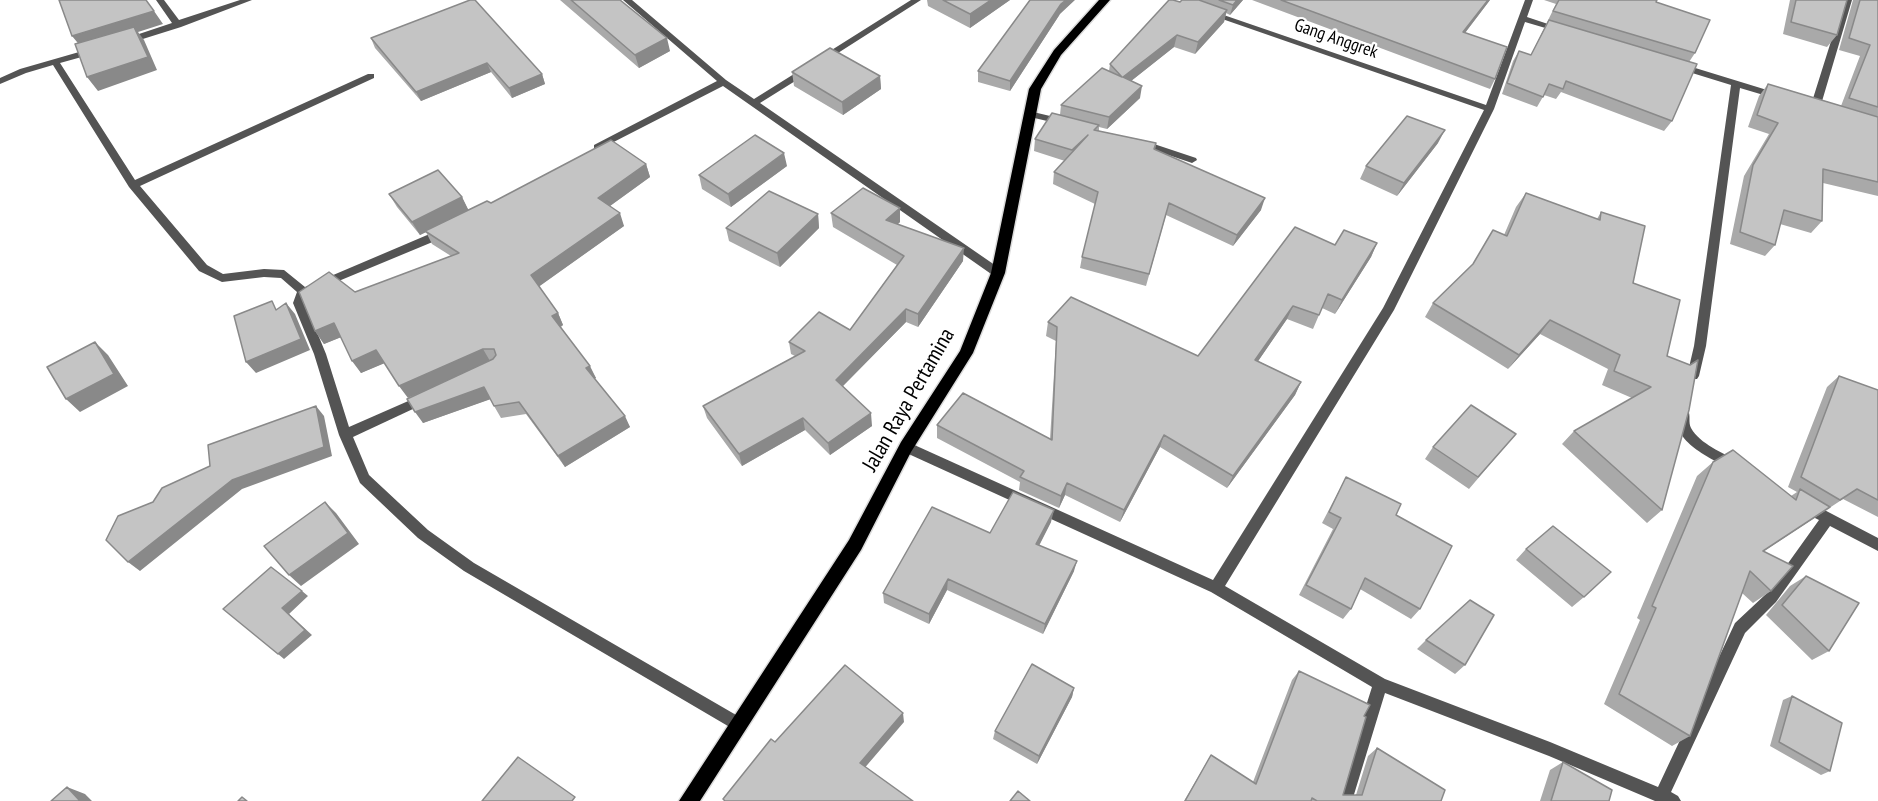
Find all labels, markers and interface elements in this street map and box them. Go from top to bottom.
street label: Gang Anggrek [1291,15,1381,63]
street label: Jalan Raya Pertamina [857,324,961,476]

